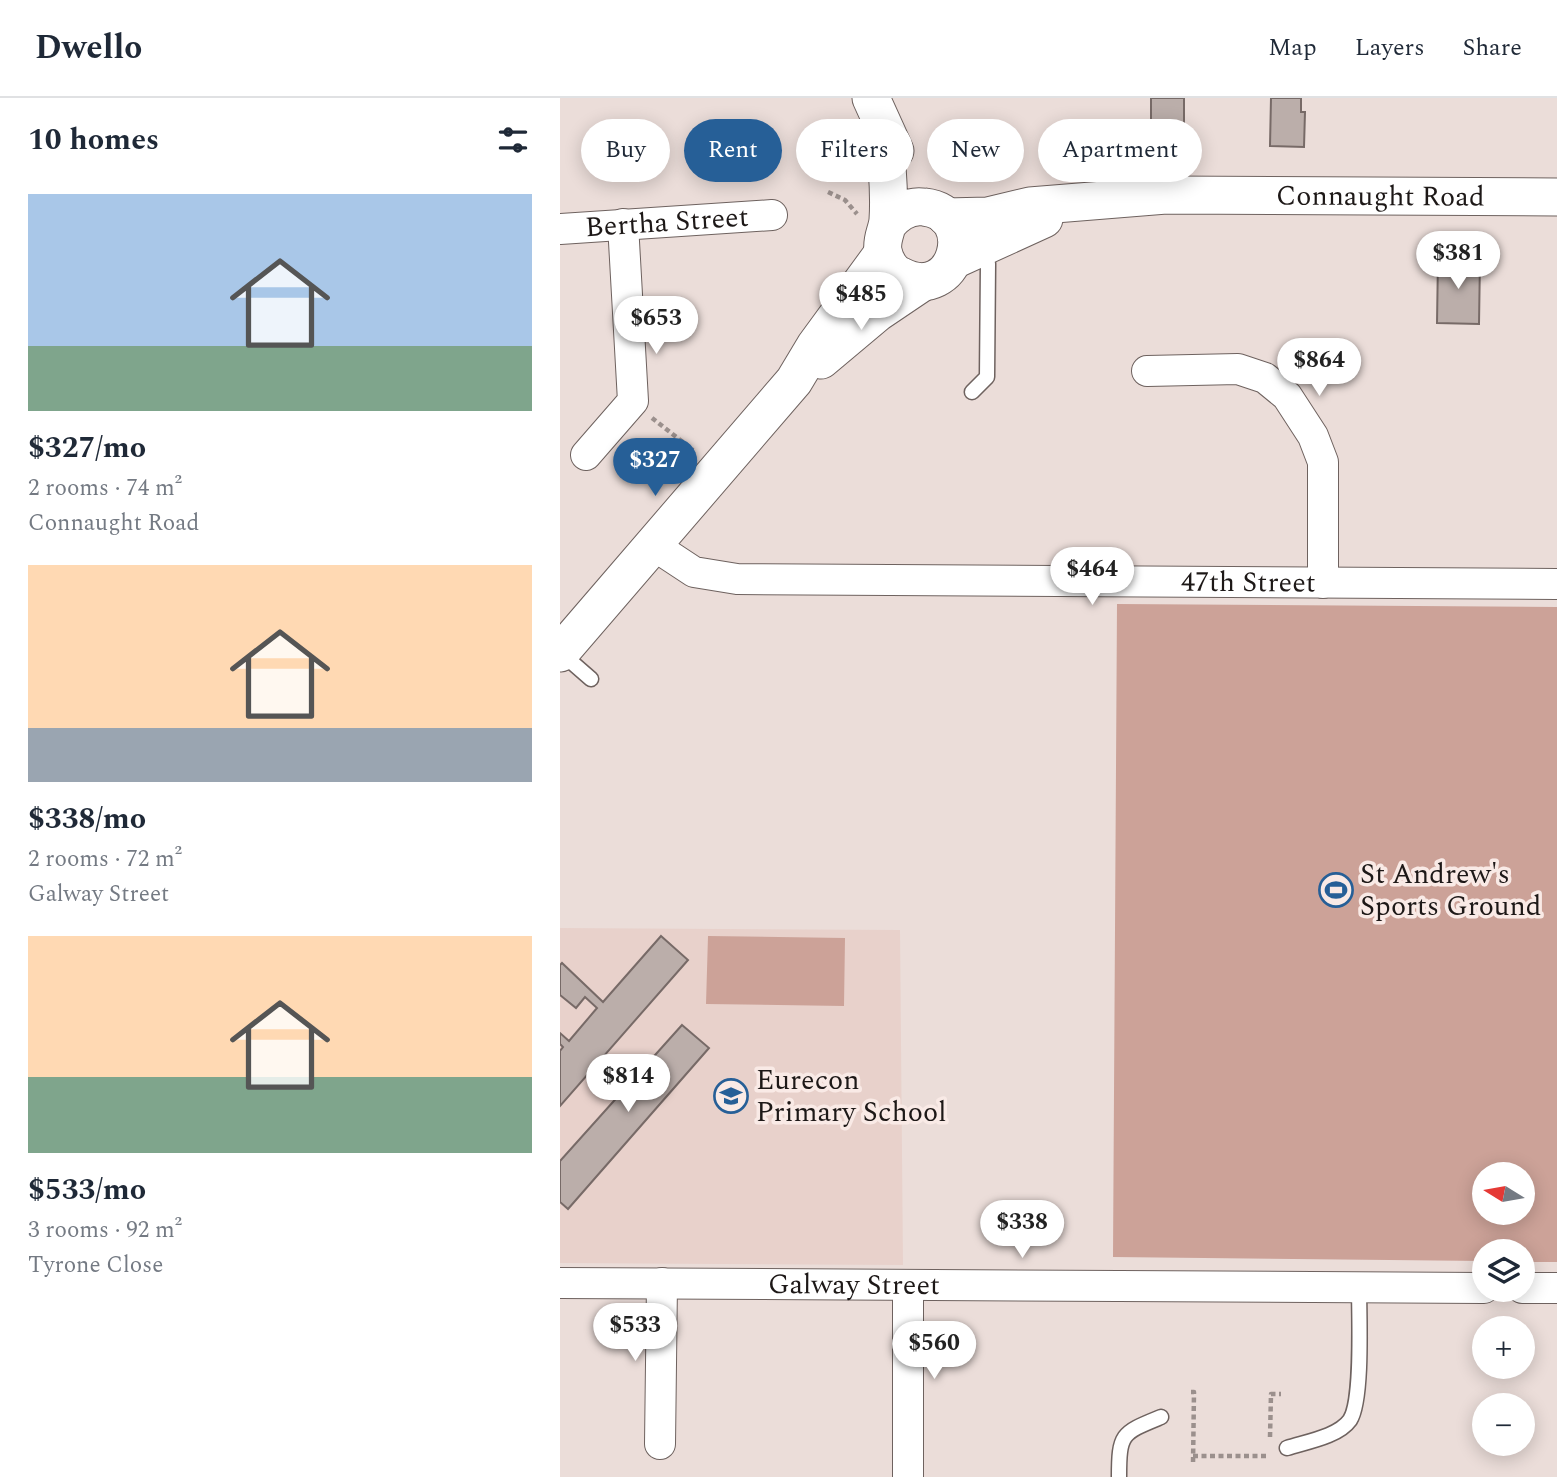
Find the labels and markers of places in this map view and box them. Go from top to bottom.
pin: $381 [1417,232,1499,291]
pin: $485 [820,272,902,332]
pin: $653 [615,296,697,356]
pin: $864 [1278,338,1360,398]
pin: $327 [614,438,696,498]
pin: $464 [1051,547,1133,607]
place label: St Andrew's Sports Ground [1360,853,1542,928]
sports icon: St Andrew's Sports Ground [1317,871,1355,909]
pin: $814 [587,1054,669,1114]
place label: Eurecon Primary School [756,1059,946,1134]
school or university icon: Eurecon Primary School [712,1077,750,1115]
pin: $338 [981,1200,1063,1260]
pin: $533 [594,1304,676,1363]
pin: $560 [893,1322,975,1381]

